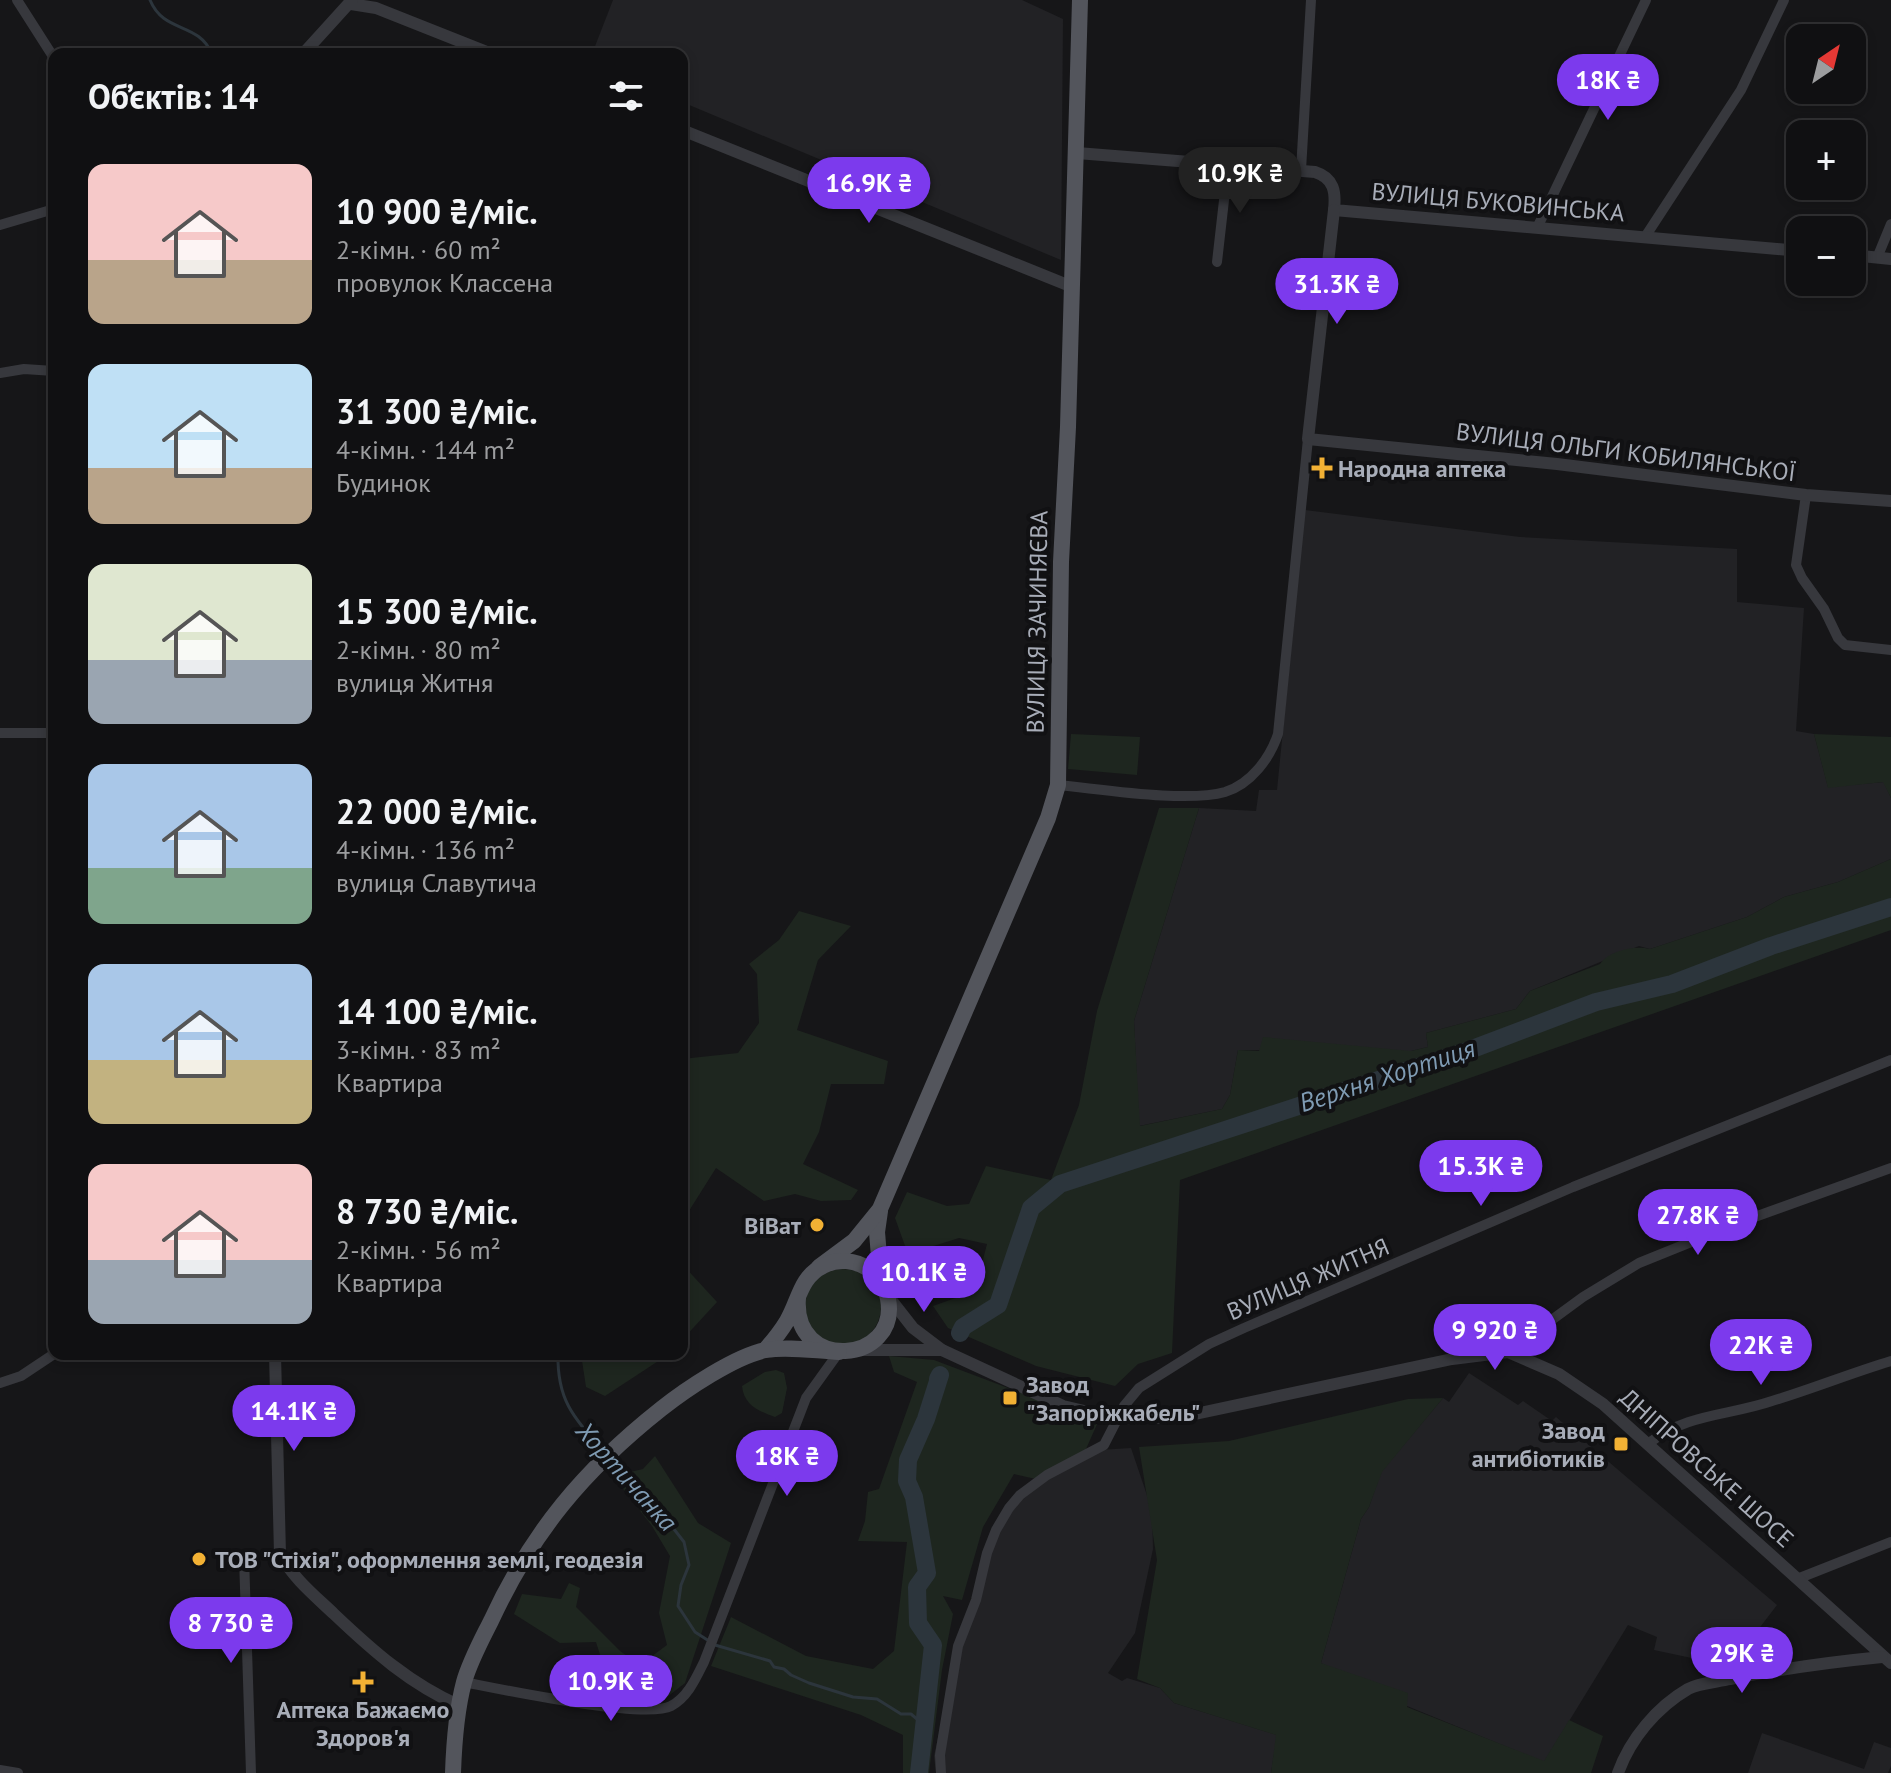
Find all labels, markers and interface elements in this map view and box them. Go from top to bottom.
north arrow [1786,24,1866,104]
map controls [1786,24,1866,296]
pin: 18K ₴ [1552,54,1664,122]
text: 18K ₴ [1575,63,1641,96]
text: Об’єктів: 14 [88,74,258,118]
icon: filters [604,74,648,118]
button: + [1786,120,1866,200]
pin: 10.9K ₴ [1166,147,1314,215]
text: 10.9K ₴ [1196,156,1284,189]
pin: 16.9K ₴ [795,157,943,225]
text: 16.9K ₴ [825,166,913,199]
street label: ВУЛИЦЯ БУКОВИНСЬКА [1370,176,1626,228]
text: 10 900 ₴/міс. [336,189,538,233]
icon: home [152,196,248,292]
button: − [1786,216,1866,296]
text: 2-кімн. · 60 m² [336,233,501,266]
pin: 31.3K ₴ [1263,258,1411,326]
text: провулок Классена [336,266,553,299]
text: 31.3K ₴ [1293,267,1381,300]
text: 31 300 ₴/міс. [336,389,538,433]
icon: home [152,396,248,492]
street label: ВУЛИЦЯ ОЛЬГИ КОБИЛЯНСЬКОЇ [1454,416,1798,488]
text: 4-кімн. · 144 m² [336,433,515,466]
place label: Народна аптека [1338,453,1506,484]
marker: Народна аптека [1313,459,1331,477]
text: Будинок [336,466,431,499]
street label: ВУЛИЦЯ ЗАЧИНЯЄВА [1020,510,1054,734]
text: 15 300 ₴/міс. [336,589,538,633]
icon: home [152,596,248,692]
text: 2-кімн. · 80 m² [336,633,501,666]
text: вулиця Житня [336,666,493,699]
text: 22 000 ₴/міс. [336,789,538,833]
icon: home [152,796,248,892]
text: 4-кімн. · 136 m² [336,833,515,866]
text: вулиця Славутича [336,866,537,899]
text: 14 100 ₴/міс. [336,989,538,1033]
icon: home [152,996,248,1092]
water label: Верхня Хортиця [1295,1031,1479,1119]
text: 3-кімн. · 83 m² [336,1033,501,1066]
text: Квартира [336,1066,443,1099]
pin: 15.3K ₴ [1407,1140,1555,1208]
text: 15.3K ₴ [1437,1149,1525,1182]
text: 8 730 ₴/міс. [336,1189,518,1233]
pin: 27.8K ₴ [1624,1189,1772,1257]
icon: home [152,1196,248,1292]
text: 27.8K ₴ [1656,1198,1740,1231]
place label: ВіВат [744,1210,802,1241]
marker: ВіВат [808,1216,826,1234]
street label: ВУЛИЦЯ ЖИТНЯ [1222,1231,1394,1327]
text: 2-кімн. · 56 m² [336,1233,501,1266]
pin: 10.1K ₴ [850,1246,998,1314]
text: 10.1K ₴ [880,1255,968,1288]
text: Квартира [336,1266,443,1299]
pin: 9 920 ₴ [1421,1304,1569,1372]
text: 9 920 ₴ [1452,1313,1538,1346]
pin: 22K ₴ [1705,1319,1817,1387]
text: 22K ₴ [1728,1328,1794,1361]
place label: Завод "Запоріжкабель" [1026,1369,1200,1428]
street label: ДНІПРОВСЬКЕ ШОСЕ [1614,1382,1800,1554]
pin: 14.1K ₴ [220,1385,368,1453]
marker: Завод "Запоріжкабель" [1001,1389,1019,1407]
text: 14.1K ₴ [250,1394,338,1427]
water label: Хортичанка [568,1414,685,1538]
place label: Завод антибіотиків [1472,1415,1605,1474]
pin: 18K ₴ [731,1430,843,1498]
marker: Завод антибіотиків [1612,1435,1630,1453]
text: 18K ₴ [754,1439,820,1472]
place label: ТОВ "Стіхія", оформлення землі, геодезія [215,1544,643,1575]
marker: ТОВ "Стіхія", оформлення землі, геодезія [190,1550,208,1568]
pin: 8 730 ₴ [157,1597,305,1665]
text: 8 730 ₴ [188,1606,274,1639]
pin: 29K ₴ [1686,1627,1798,1695]
text: 29K ₴ [1709,1636,1775,1669]
pin: 10.9K ₴ [537,1655,685,1723]
text: 10.9K ₴ [567,1664,655,1697]
marker: Аптека Бажаємо Здоров'я [354,1673,372,1691]
place label: Аптека Бажаємо Здоров'я [277,1694,450,1753]

